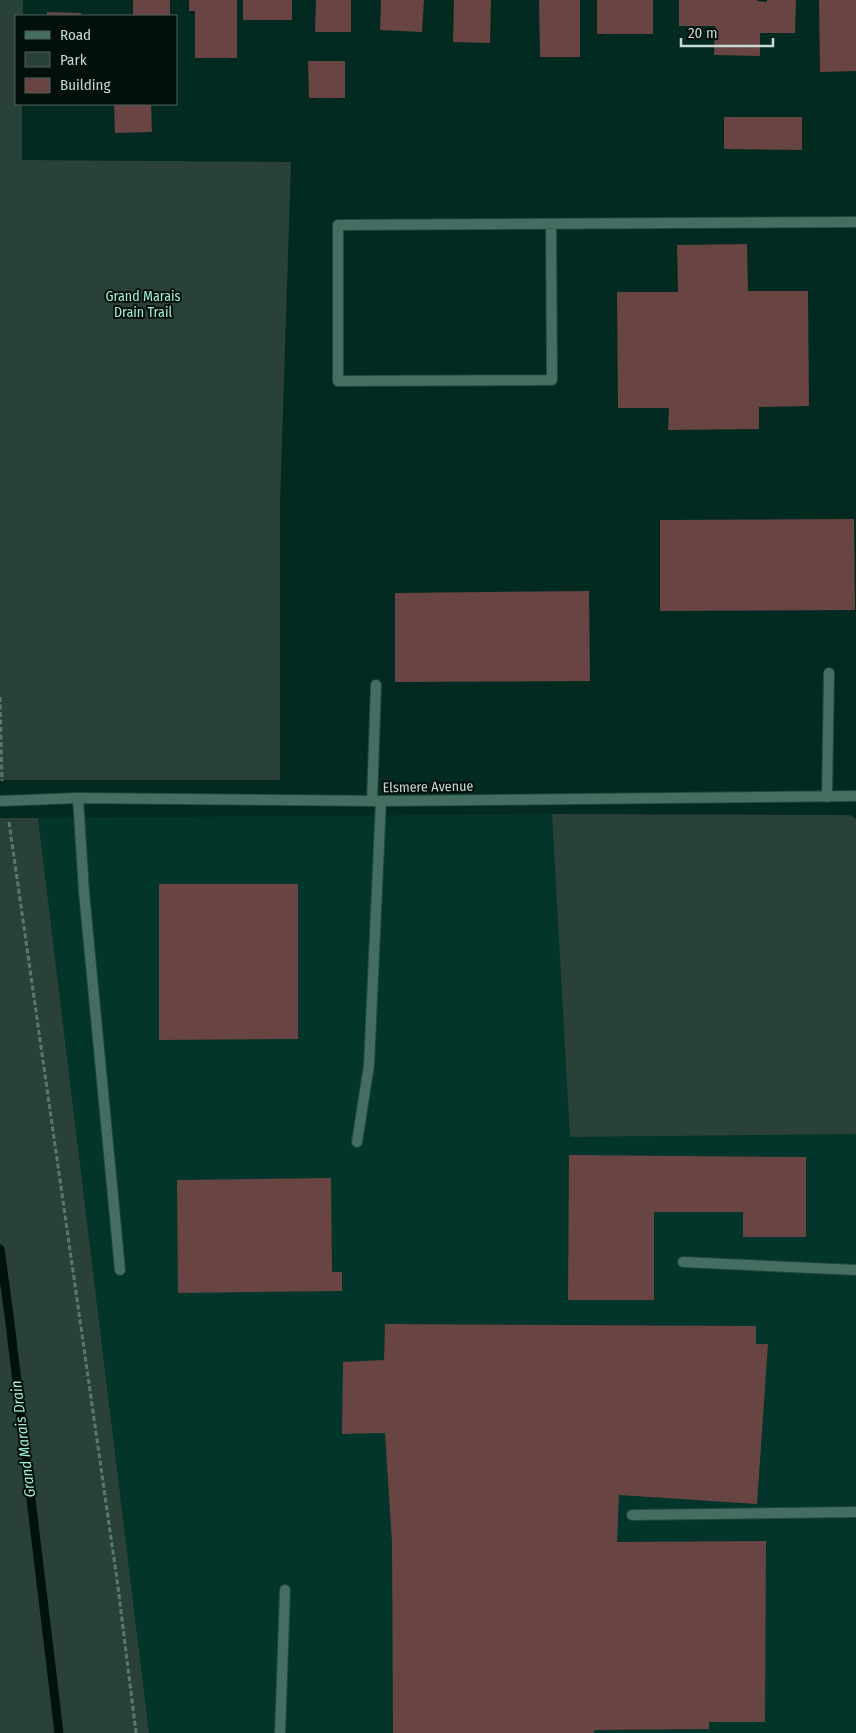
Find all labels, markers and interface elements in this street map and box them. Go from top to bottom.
legend [15,15,178,105]
scale bar [681,15,774,47]
text: 20 m [688,24,718,42]
text: Road [60,26,91,44]
text: Park [60,51,87,69]
text: Building [60,76,111,94]
park label: Grand Marais Drain Trail [105,288,181,321]
street label: Elsmere Avenue [383,778,474,796]
water label: Grand Marais Drain [7,1379,39,1499]

